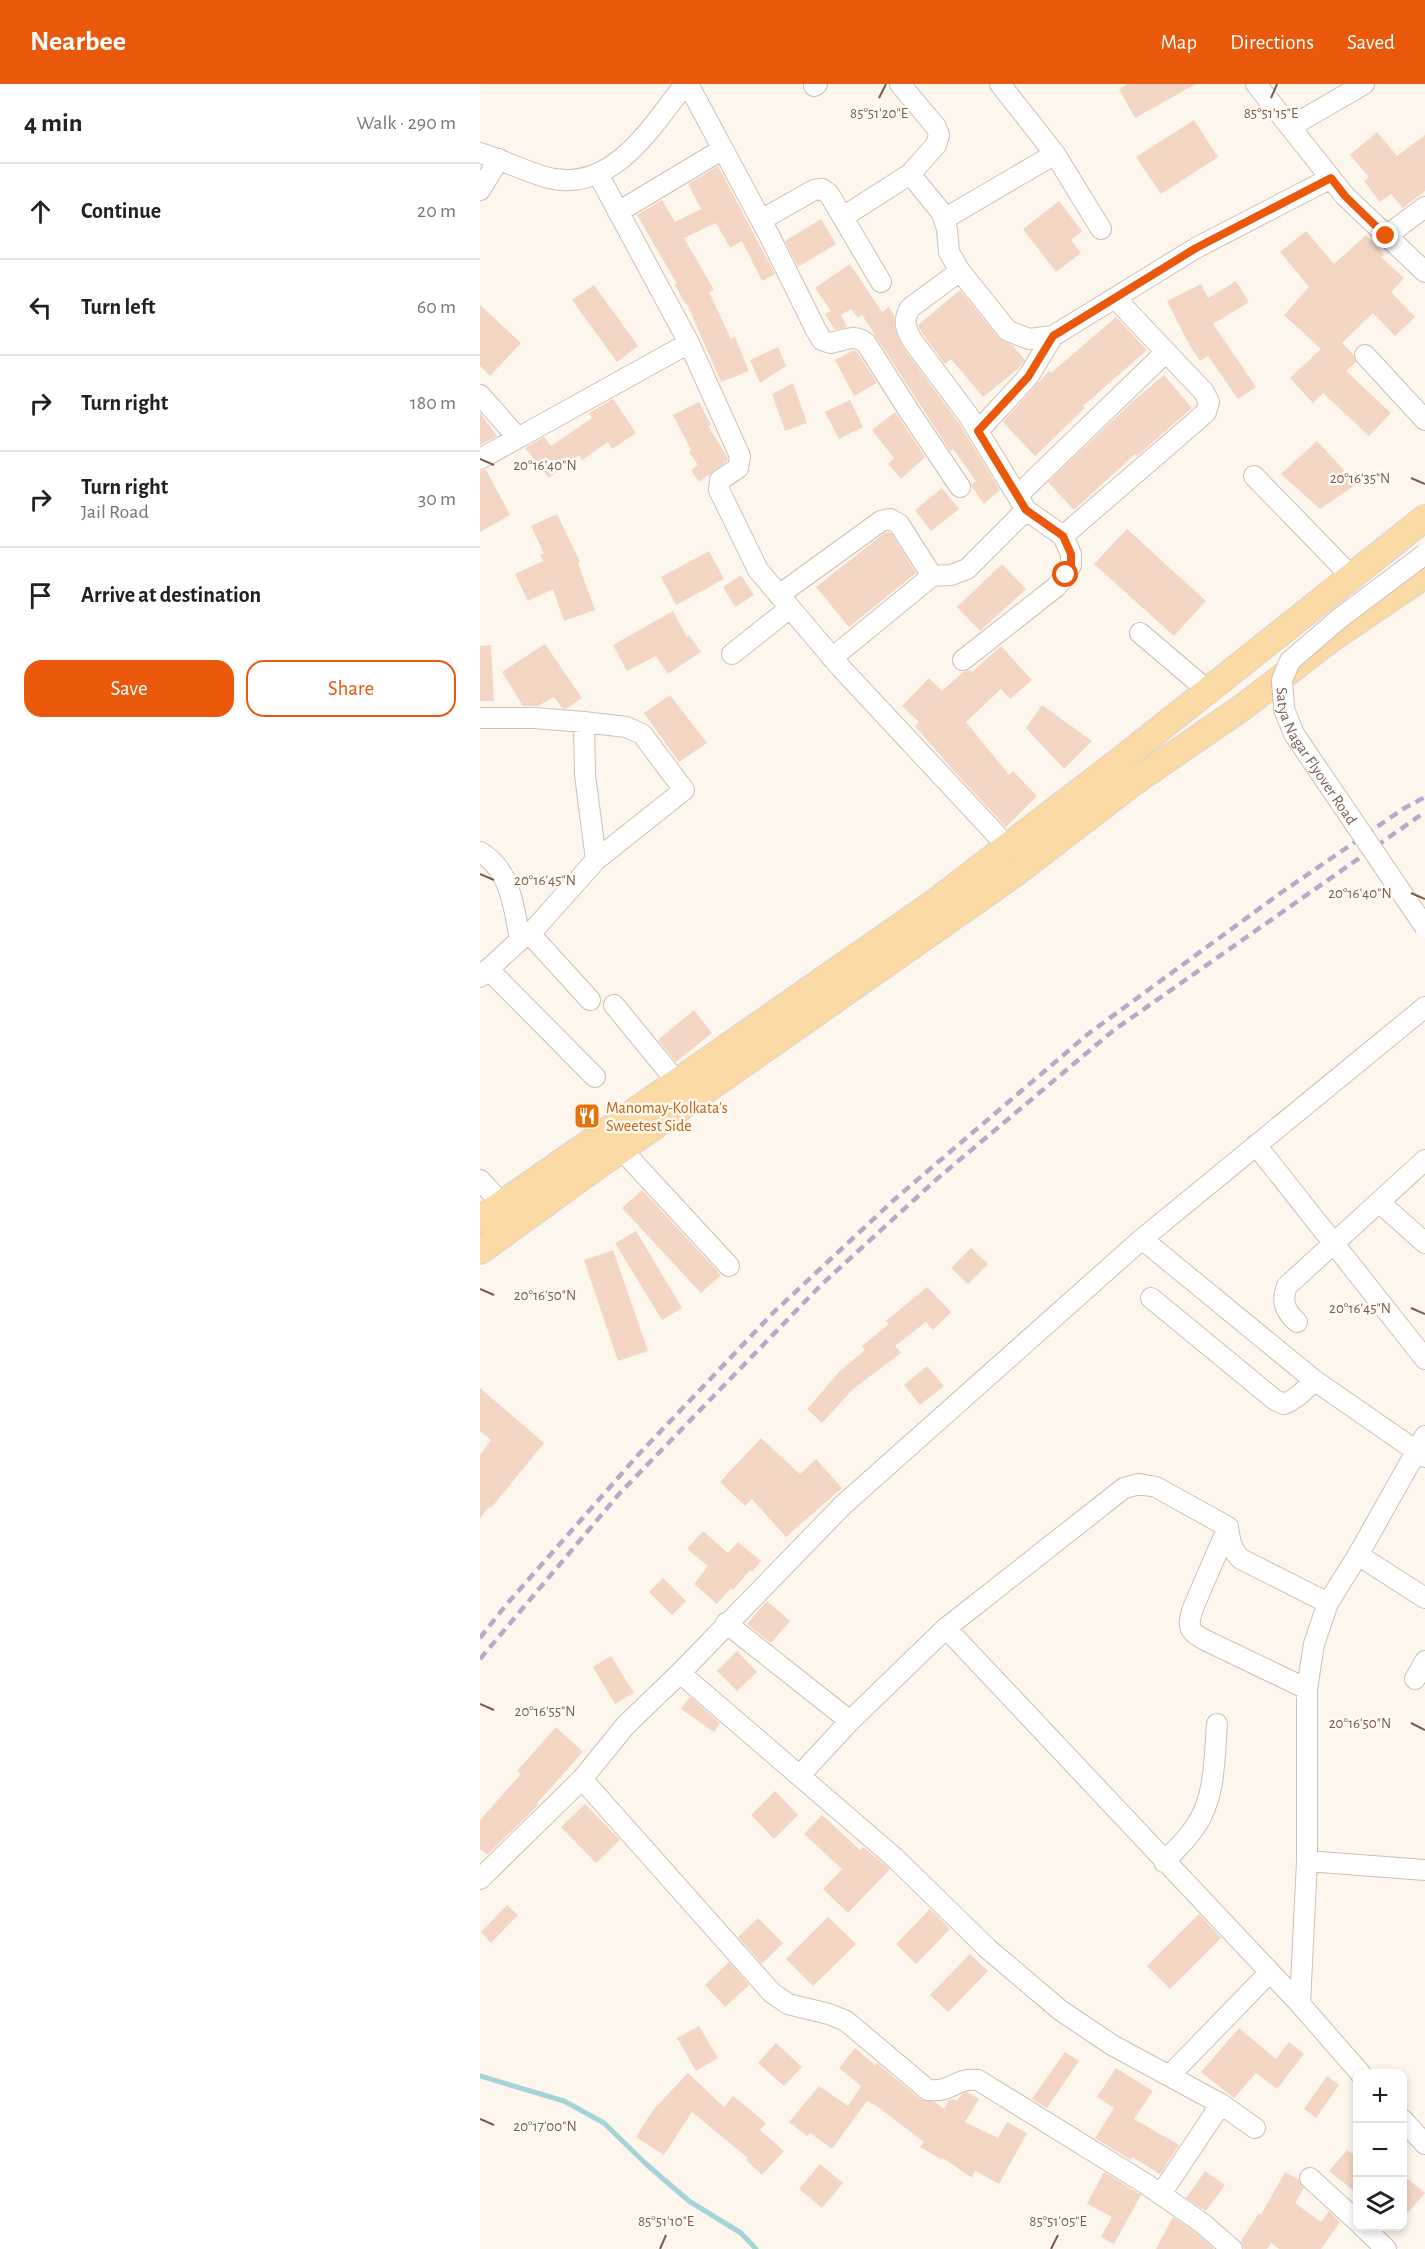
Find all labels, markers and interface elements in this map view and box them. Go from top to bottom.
text: Nearbee [30,28,126,56]
text: Map [1161,32,1197,53]
text: Directions [1230,32,1314,53]
text: Saved [1347,32,1395,53]
text: 85°51'20"E [850,106,908,121]
text: 85°51'15"E [1244,106,1298,121]
text: 4 min [24,110,83,136]
text: Walk · 290 m [356,113,456,133]
icon: ahead [24,195,57,228]
text: Continue [81,200,161,222]
text: 20 m [417,201,456,221]
route end [1372,222,1398,248]
icon: left [24,291,57,324]
text: Turn left [81,296,155,318]
text: 60 m [417,297,456,317]
icon: right [24,387,57,420]
text: Turn right [81,392,168,414]
text: 180 m [410,393,456,413]
text: 20°16'40"N [513,458,577,473]
text: 20°16'35"N [1330,471,1390,486]
text: Turn right [81,476,168,498]
icon: right [24,483,57,516]
text: 30 m [418,489,456,509]
text: Jail Road [81,502,149,522]
route start [1052,561,1078,587]
icon: arrive [24,579,57,612]
text: Arrive at destination [81,584,261,606]
button: Save [24,660,234,717]
button: Share [246,660,456,717]
street label: Satya Nagar Flyover Road [1274,687,1360,828]
text: 20°16'45"N [514,873,576,888]
text: 20°16'40"N [1328,886,1392,901]
place label: Manomay-Kolkata’s Sweetest Side [606,1100,728,1134]
restaurant icon: Manomay-Kolkata’s Sweetest Side [572,1101,602,1131]
text: 20°16'50"N [514,1288,576,1303]
text: 20°16'45"N [1329,1301,1391,1316]
text: 20°16'55"N [515,1704,575,1719]
text: 20°16'50"N [1329,1716,1391,1731]
map controls [1353,2069,1407,2231]
button: + [1353,2069,1407,2123]
text: 20°17'00"N [513,2119,577,2134]
button: − [1353,2123,1407,2177]
button: layers [1353,2177,1407,2231]
text: 85°51'10"E [638,2214,694,2229]
text: 85°51'05"E [1029,2214,1087,2229]

